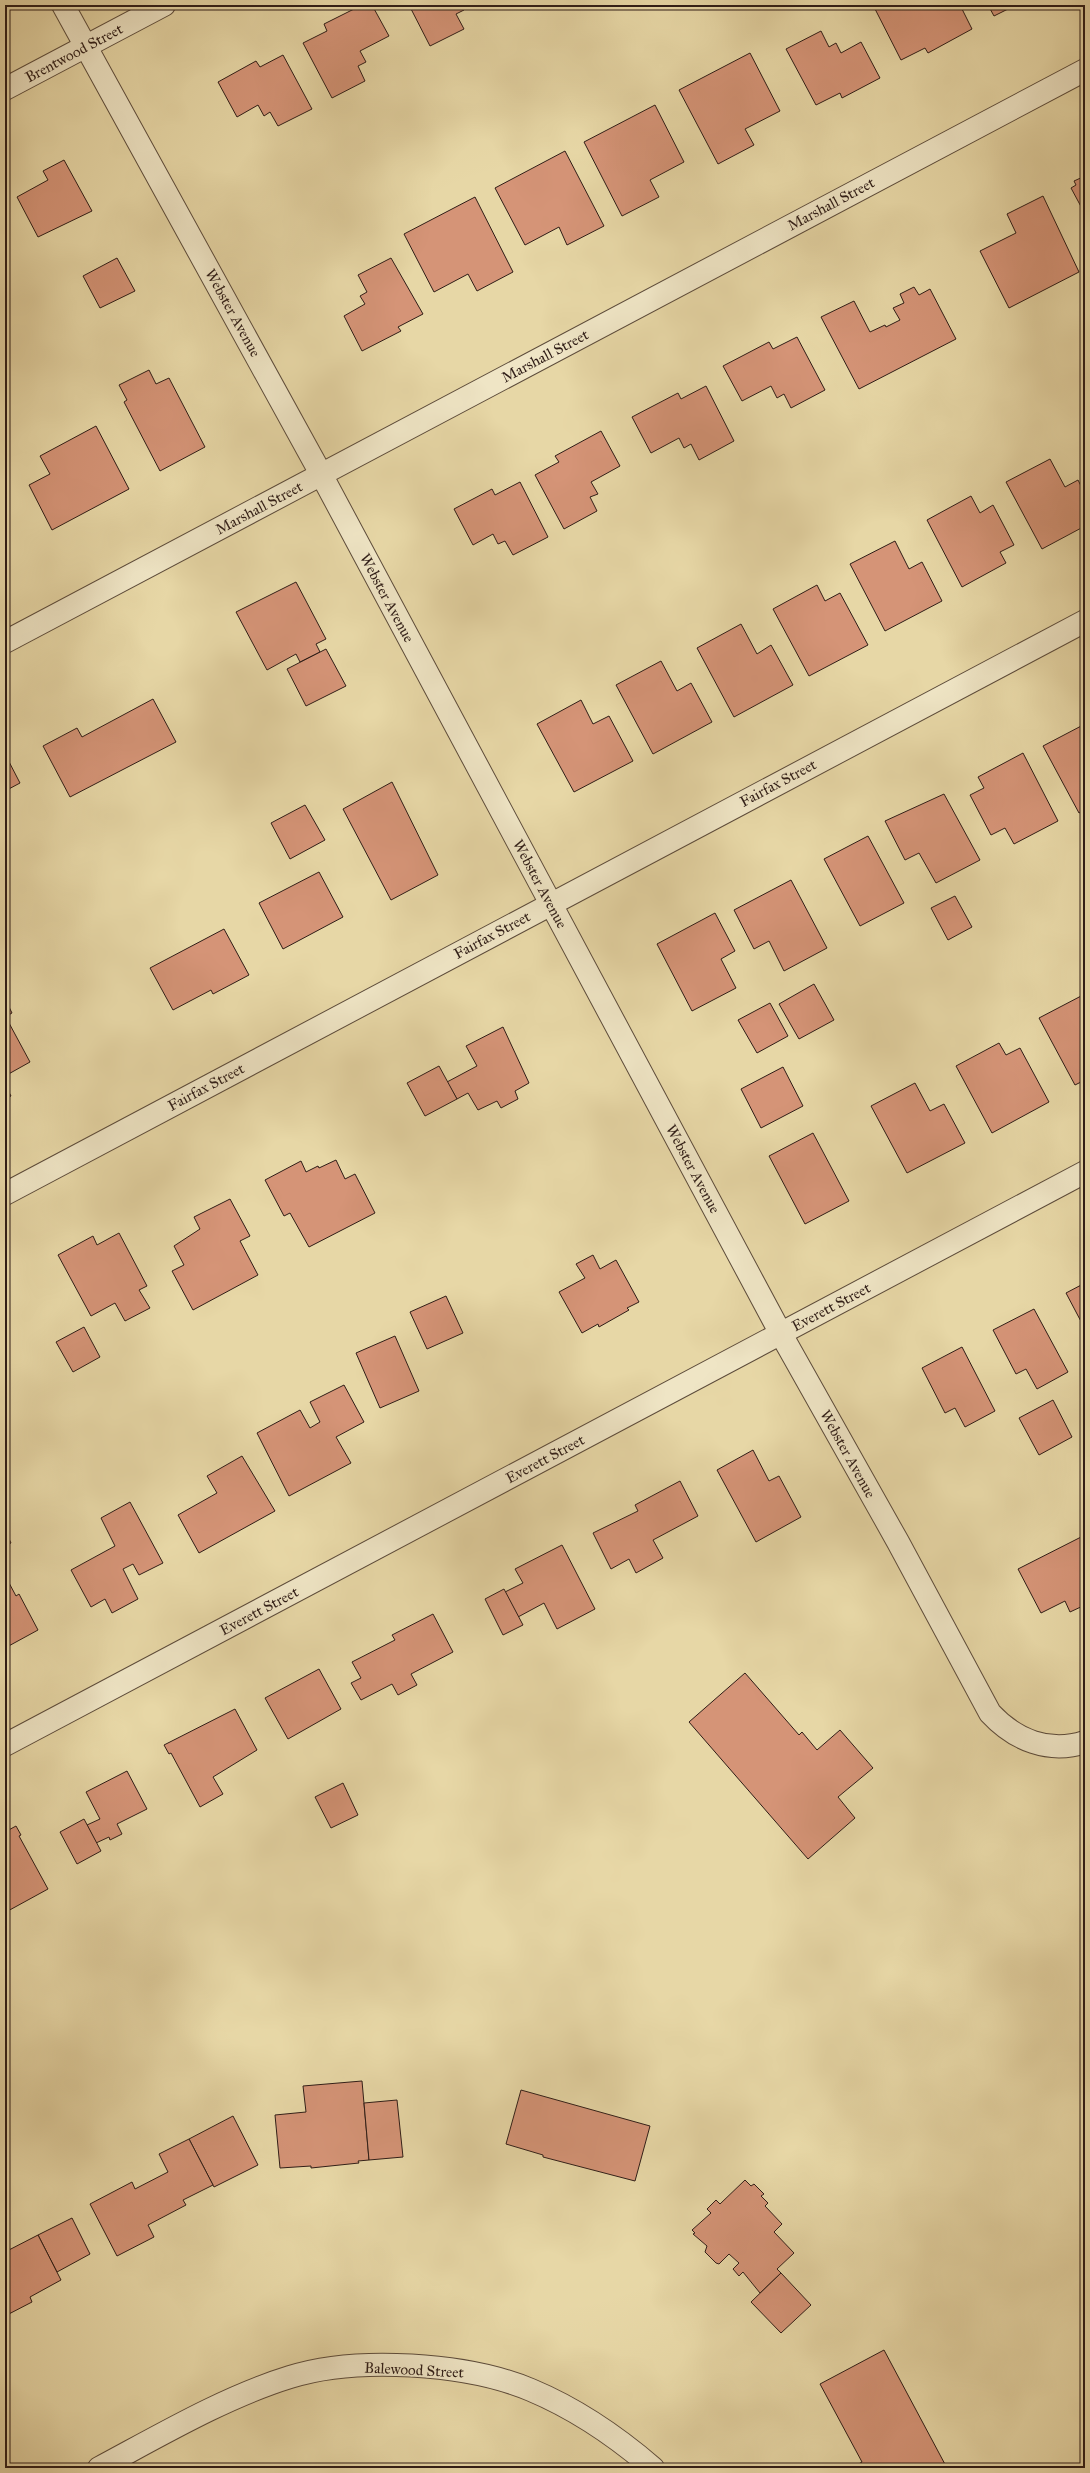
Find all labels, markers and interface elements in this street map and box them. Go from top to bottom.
street label: Brentwood Street [22,19,127,86]
street label: Marshall Street [784,173,878,235]
street label: Webster Avenue [201,266,265,360]
street label: Marshall Street [498,325,592,387]
street label: Marshall Street [212,477,306,539]
street label: Webster Avenue [356,550,418,646]
street label: Fairfax Street [737,755,820,811]
street label: Webster Avenue [509,836,571,932]
street label: Fairfax Street [451,907,534,963]
street label: Fairfax Street [165,1059,248,1115]
street label: Webster Avenue [662,1121,724,1217]
street label: Everett Street [789,1278,874,1335]
street label: Webster Avenue [816,1407,880,1501]
street label: Everett Street [503,1430,588,1487]
street label: Everett Street [217,1582,302,1639]
street label: Balewood Street [364,2358,465,2382]

